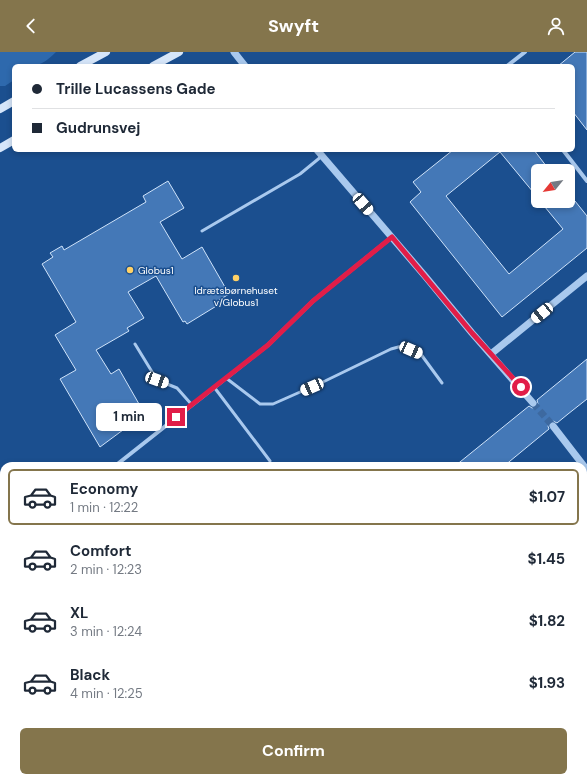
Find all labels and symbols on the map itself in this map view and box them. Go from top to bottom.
north arrow [531,164,575,208]
car [351,191,375,217]
place label: Globus1 [138,264,174,277]
marker: Globus1 [125,265,135,275]
marker: Idrætsbørnehuset v/Globus1 [231,273,241,283]
place label: Idrætsbørnehuset v/Globus1 [194,284,278,309]
car [529,301,555,325]
car [398,340,424,360]
car [144,370,170,390]
car [299,377,325,397]
route start [512,378,530,396]
callout: 1 min [96,403,162,431]
route end [167,408,185,426]

